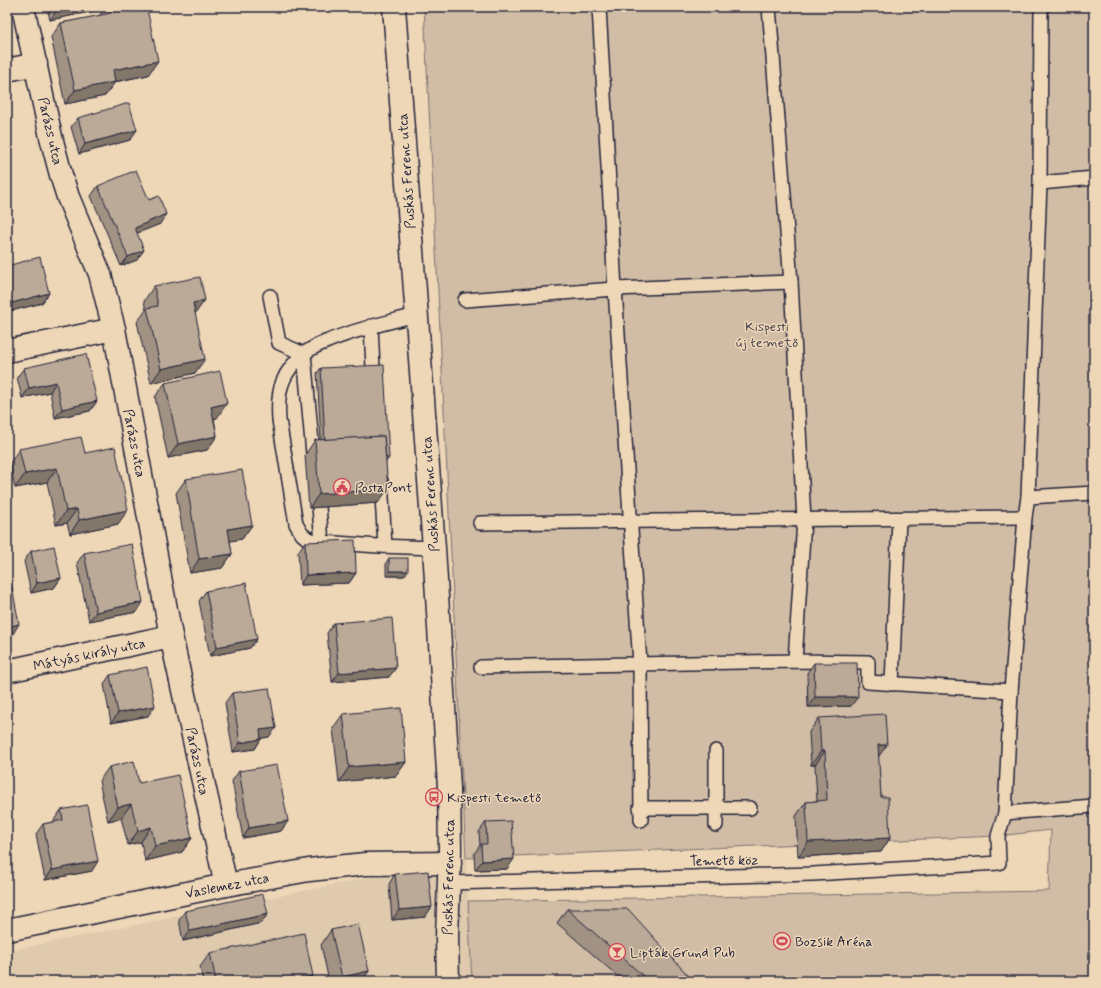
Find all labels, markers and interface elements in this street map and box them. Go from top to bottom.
street label: Parázs utca [33,96,67,167]
street label: Puskás Ferenc utca [394,112,420,229]
park label: Kispesti új temető [736,318,798,352]
street label: Parázs utca [119,408,149,479]
street label: Puskás Ferenc utca [418,435,444,552]
public building icon: PostaPont [332,477,352,497]
place label: PostaPont [355,479,413,497]
street label: Mátyás király utca [32,634,147,676]
street label: Parázs utca [181,726,213,797]
bus stop icon: Kispesti temető [424,787,444,807]
place label: Kispesti temető [447,789,541,807]
street label: Puskás Ferenc utca [439,819,459,935]
street label: Temető köz [690,851,758,871]
street label: Vaslemez utca [184,869,271,903]
sports icon: Bozsik Aréna [772,931,792,951]
place label: Bozsik Aréna [795,933,872,951]
bar icon: Lipták Grund Pub [607,942,627,962]
place label: Lipták Grund Pub [630,944,735,962]

